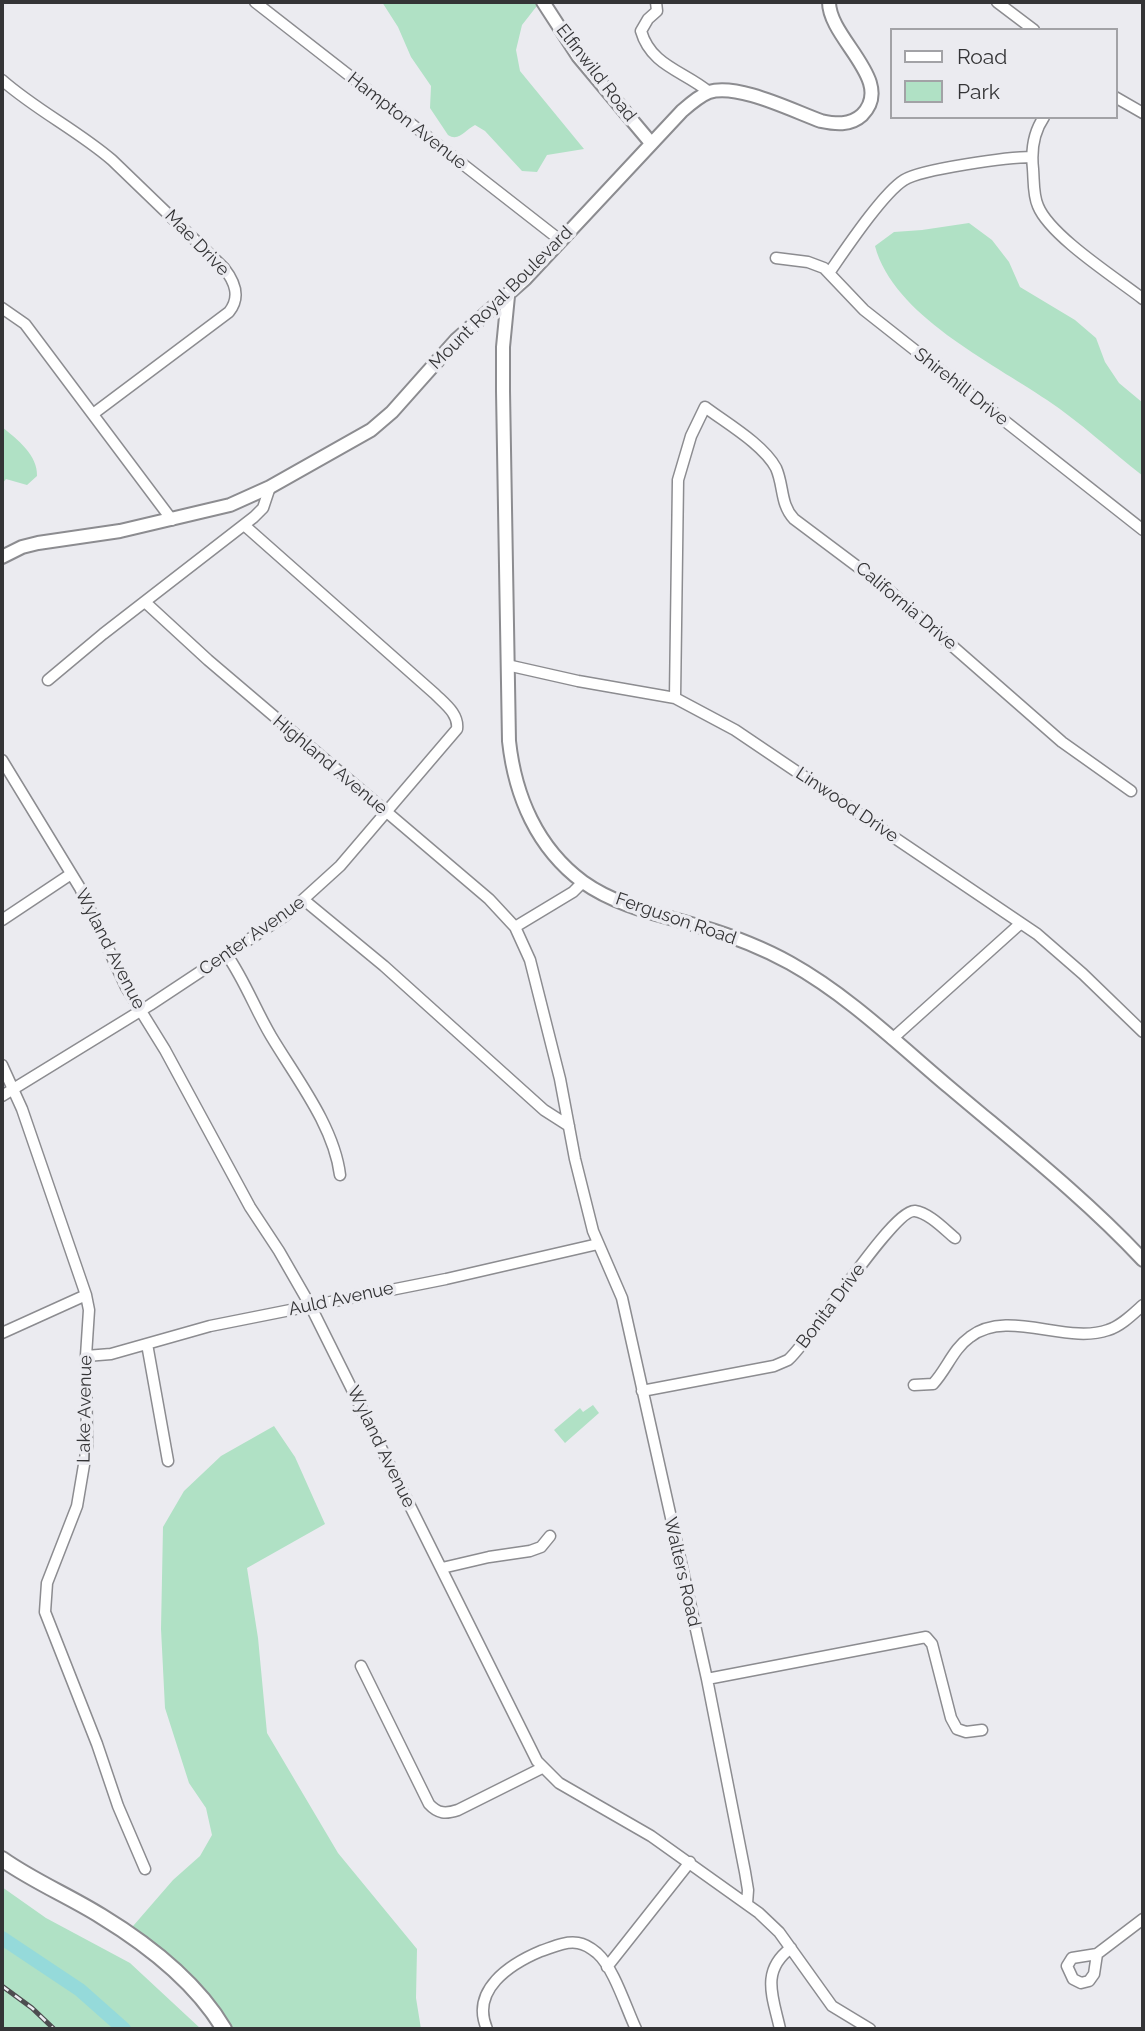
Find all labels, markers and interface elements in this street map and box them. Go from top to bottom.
street label: Elfinwild Road [551,20,641,126]
legend [890,28,1117,119]
text: Road [957,44,1007,69]
street label: Hampton Avenue [343,68,471,174]
text: Park [957,79,1000,104]
street label: Mae Drive [160,205,234,281]
street label: Mount Royal Boulevard [425,222,577,374]
street label: Shirehill Drive [910,343,1012,431]
street label: California Drive [851,557,961,655]
street label: Highland Avenue [268,711,392,819]
street label: Linwood Drive [792,763,902,847]
street label: Wyland Avenue [70,885,150,1013]
street label: Ferguson Road [613,888,739,950]
street label: Center Avenue [195,892,309,980]
street label: Bonita Drive [792,1259,870,1353]
street label: Auld Avenue [287,1277,395,1321]
street label: Lake Avenue [73,1355,97,1463]
street label: Wyland Avenue [342,1383,420,1511]
street label: Walters Road [659,1515,705,1629]

